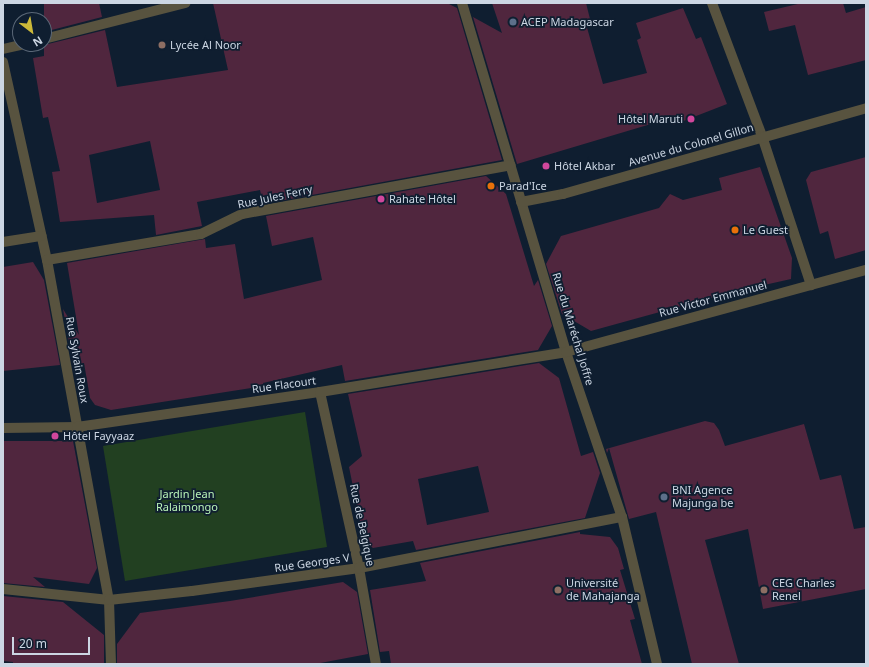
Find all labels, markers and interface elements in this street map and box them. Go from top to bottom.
north arrow [12,12,52,52]
place label: ACEP Madagascar [521,15,614,29]
marker: ACEP Madagascar [508,17,518,27]
text: N [30,33,46,51]
place label: Lycée Al Noor [170,38,241,52]
marker: Lycée Al Noor [157,40,167,50]
place label: Hôtel Maruti [618,112,683,126]
marker: Hôtel Maruti [686,114,696,124]
street label: Avenue du Colonel Gillon [627,121,755,169]
place label: Hôtel Akbar [554,159,615,173]
marker: Hôtel Akbar [541,161,551,171]
place label: Parad'Ice [499,179,547,193]
marker: Parad'Ice [486,181,496,191]
street label: Rue Jules Ferry [236,183,314,211]
place label: Rahate Hôtel [389,192,456,206]
marker: Rahate Hôtel [376,194,386,204]
place label: Le Guest [743,223,788,237]
marker: Le Guest [730,225,740,235]
street label: Rue du Maréchal Joffre [550,271,596,387]
street label: Rue Victor Emmanuel [658,278,768,320]
street label: Rue Sylvain Roux [63,316,91,404]
street label: Rue Flacourt [251,374,317,396]
place label: Hôtel Fayyaaz [63,429,134,443]
marker: Hôtel Fayyaaz [50,431,60,441]
street label: Rue de Belgique [347,482,377,568]
place label: BNI Agence Majunga be [672,484,733,510]
park label: Jardin Jean Ralaimongo [156,488,218,514]
marker: BNI Agence Majunga be [659,492,669,502]
street label: Rue Georges V [274,551,350,575]
place label: Université de Mahajanga [566,577,640,603]
place label: CEG Charles Renel [772,577,835,603]
marker: Université de Mahajanga [553,585,563,595]
marker: CEG Charles Renel [759,585,769,595]
scale bar [14,629,92,655]
text: 20 m [19,635,47,652]

